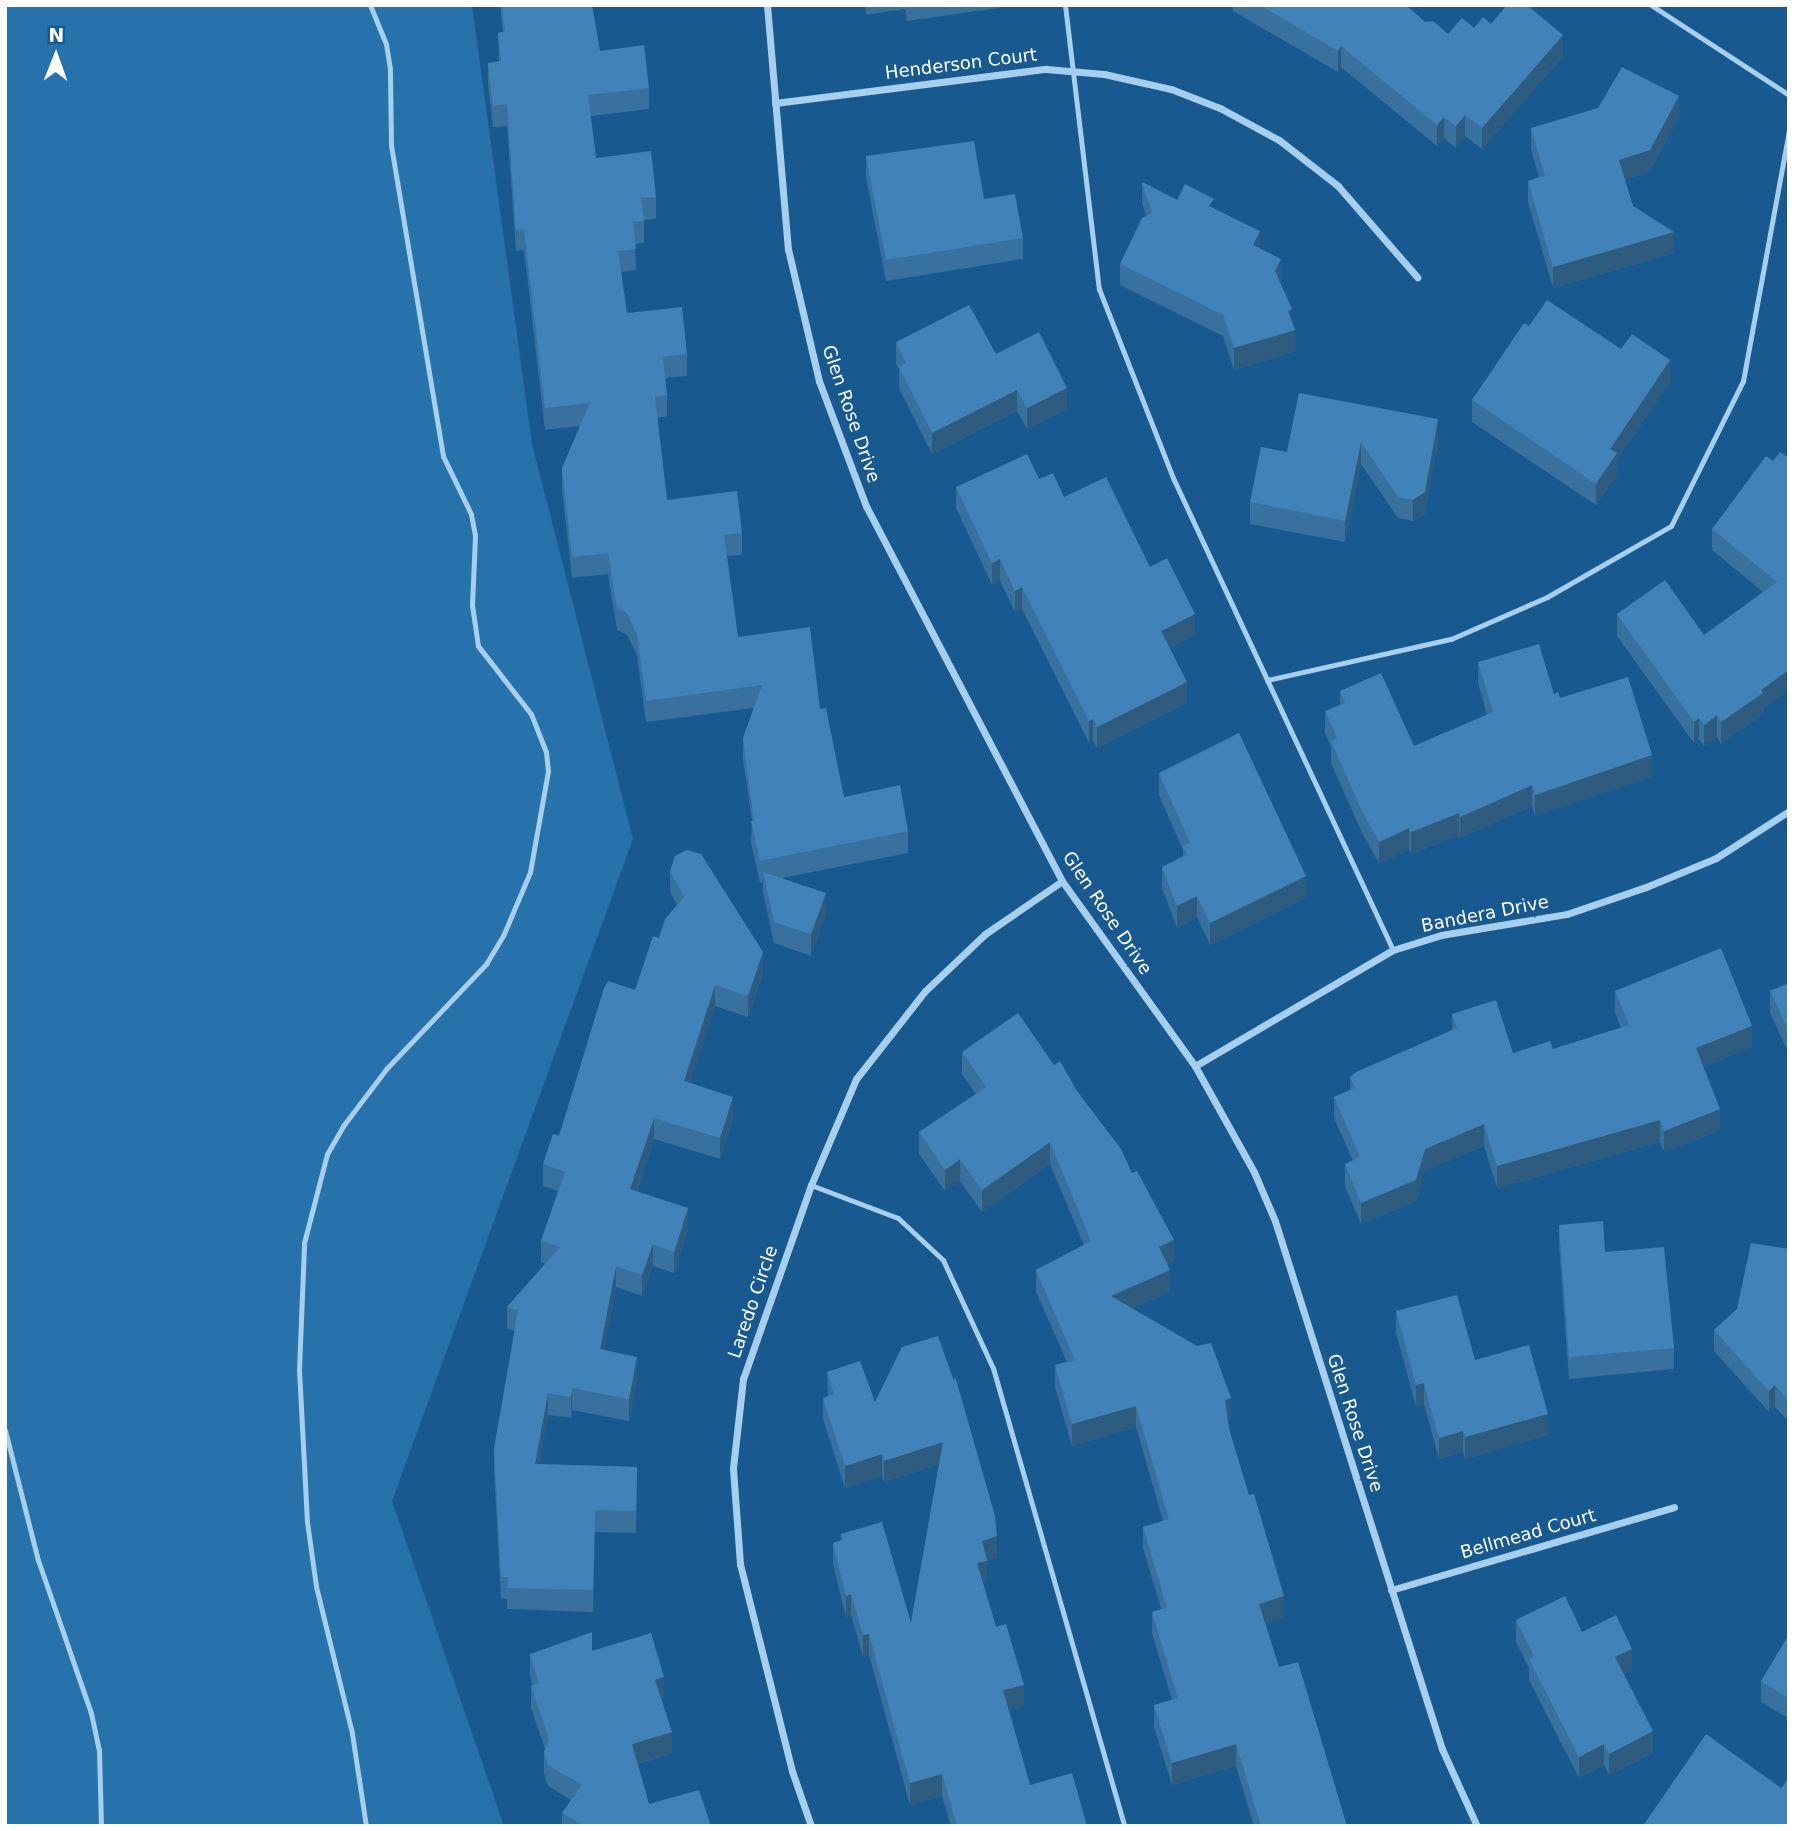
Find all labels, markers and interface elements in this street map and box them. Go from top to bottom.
north arrow [21,21,91,91]
text: N [48,24,65,46]
street label: Henderson Court [884,44,1038,84]
street label: Glen Rose Drive [817,342,885,486]
street label: Glen Rose Drive [1058,847,1156,979]
street label: Bandera Drive [1419,891,1551,937]
street label: Laredo Circle [724,1243,782,1361]
street label: Glen Rose Drive [1322,1351,1388,1495]
street label: Bellmead Court [1458,1504,1598,1564]

